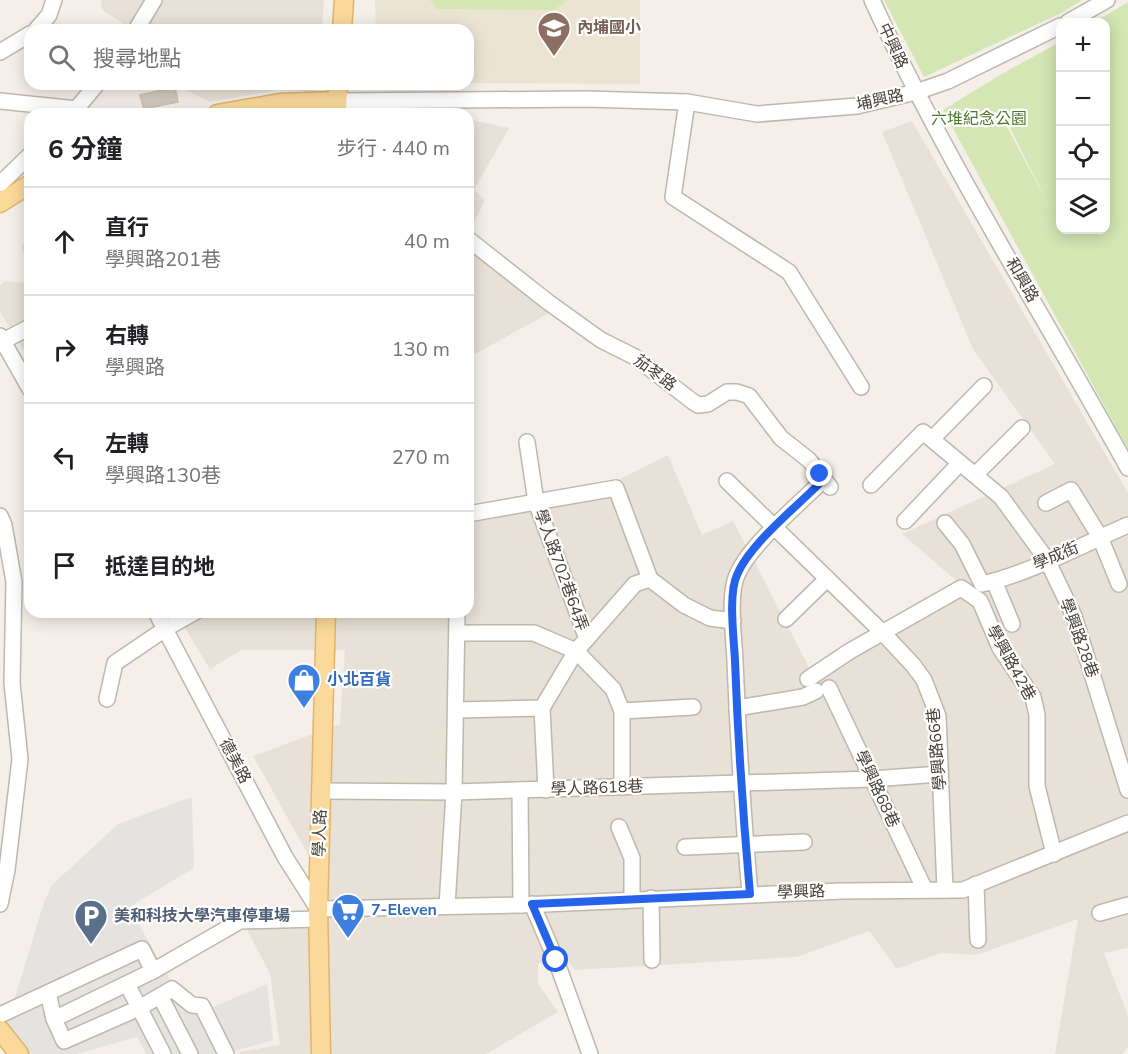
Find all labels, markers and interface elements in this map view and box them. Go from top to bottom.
school or university icon: 內埔國小 [536,10,572,57]
place label: 內埔國小 [577,17,641,39]
map controls [1056,18,1110,234]
button: + [1056,18,1110,72]
street label: 中興路 [873,20,913,72]
search box [24,24,474,90]
icon: search [45,41,78,74]
text: 搜尋地點 [93,44,181,74]
button: − [1056,72,1110,126]
street label: 埔興路 [854,84,906,116]
park label: 六堆紀念公園 [931,108,1027,130]
button: locate [1056,126,1110,180]
text: 6 分鐘 [48,132,123,167]
text: 步行 · 440 m [337,135,450,162]
button: layers [1056,180,1110,234]
text: 直行 [105,213,149,243]
icon: ahead [48,225,81,258]
text: 40 m [404,228,450,255]
text: 學興路201巷 [105,246,221,273]
street label: 和興路 [1000,254,1044,306]
text: 右轉 [105,321,149,351]
icon: right [48,333,81,366]
text: 130 m [392,336,450,363]
street label: 茄苳路 [629,350,681,396]
text: 學興路 [105,354,165,381]
text: 左轉 [105,429,149,459]
icon: left [48,441,81,474]
text: 270 m [392,444,450,471]
route end [806,460,832,486]
text: 學興路130巷 [105,462,221,489]
street label: 學人路702巷64弄 [529,506,593,634]
street label: 學成街 [1030,536,1082,576]
icon: arrive [48,549,81,582]
text: 抵達目的地 [105,552,215,582]
street label: 學興路28巷 [1054,595,1104,681]
street label: 學興路42巷 [981,621,1041,705]
shop icon: 小北百貨 [286,662,322,709]
place label: 小北百貨 [327,669,391,691]
street label: 學興路66巷 [922,707,952,791]
street label: 德美路 [214,735,256,787]
street label: 學興路68巷 [849,747,905,831]
street label: 學人路618巷 [550,775,644,801]
street label: 學人路 [308,809,332,857]
street label: 學興路 [777,880,825,904]
supermarket icon: 7-Eleven [330,892,366,939]
parking icon: 美和科技大學汽車停車場 [73,898,109,945]
place label: 7-Eleven [371,899,437,921]
place label: 美和科技大學汽車停車場 [114,905,290,927]
route start [542,946,568,972]

